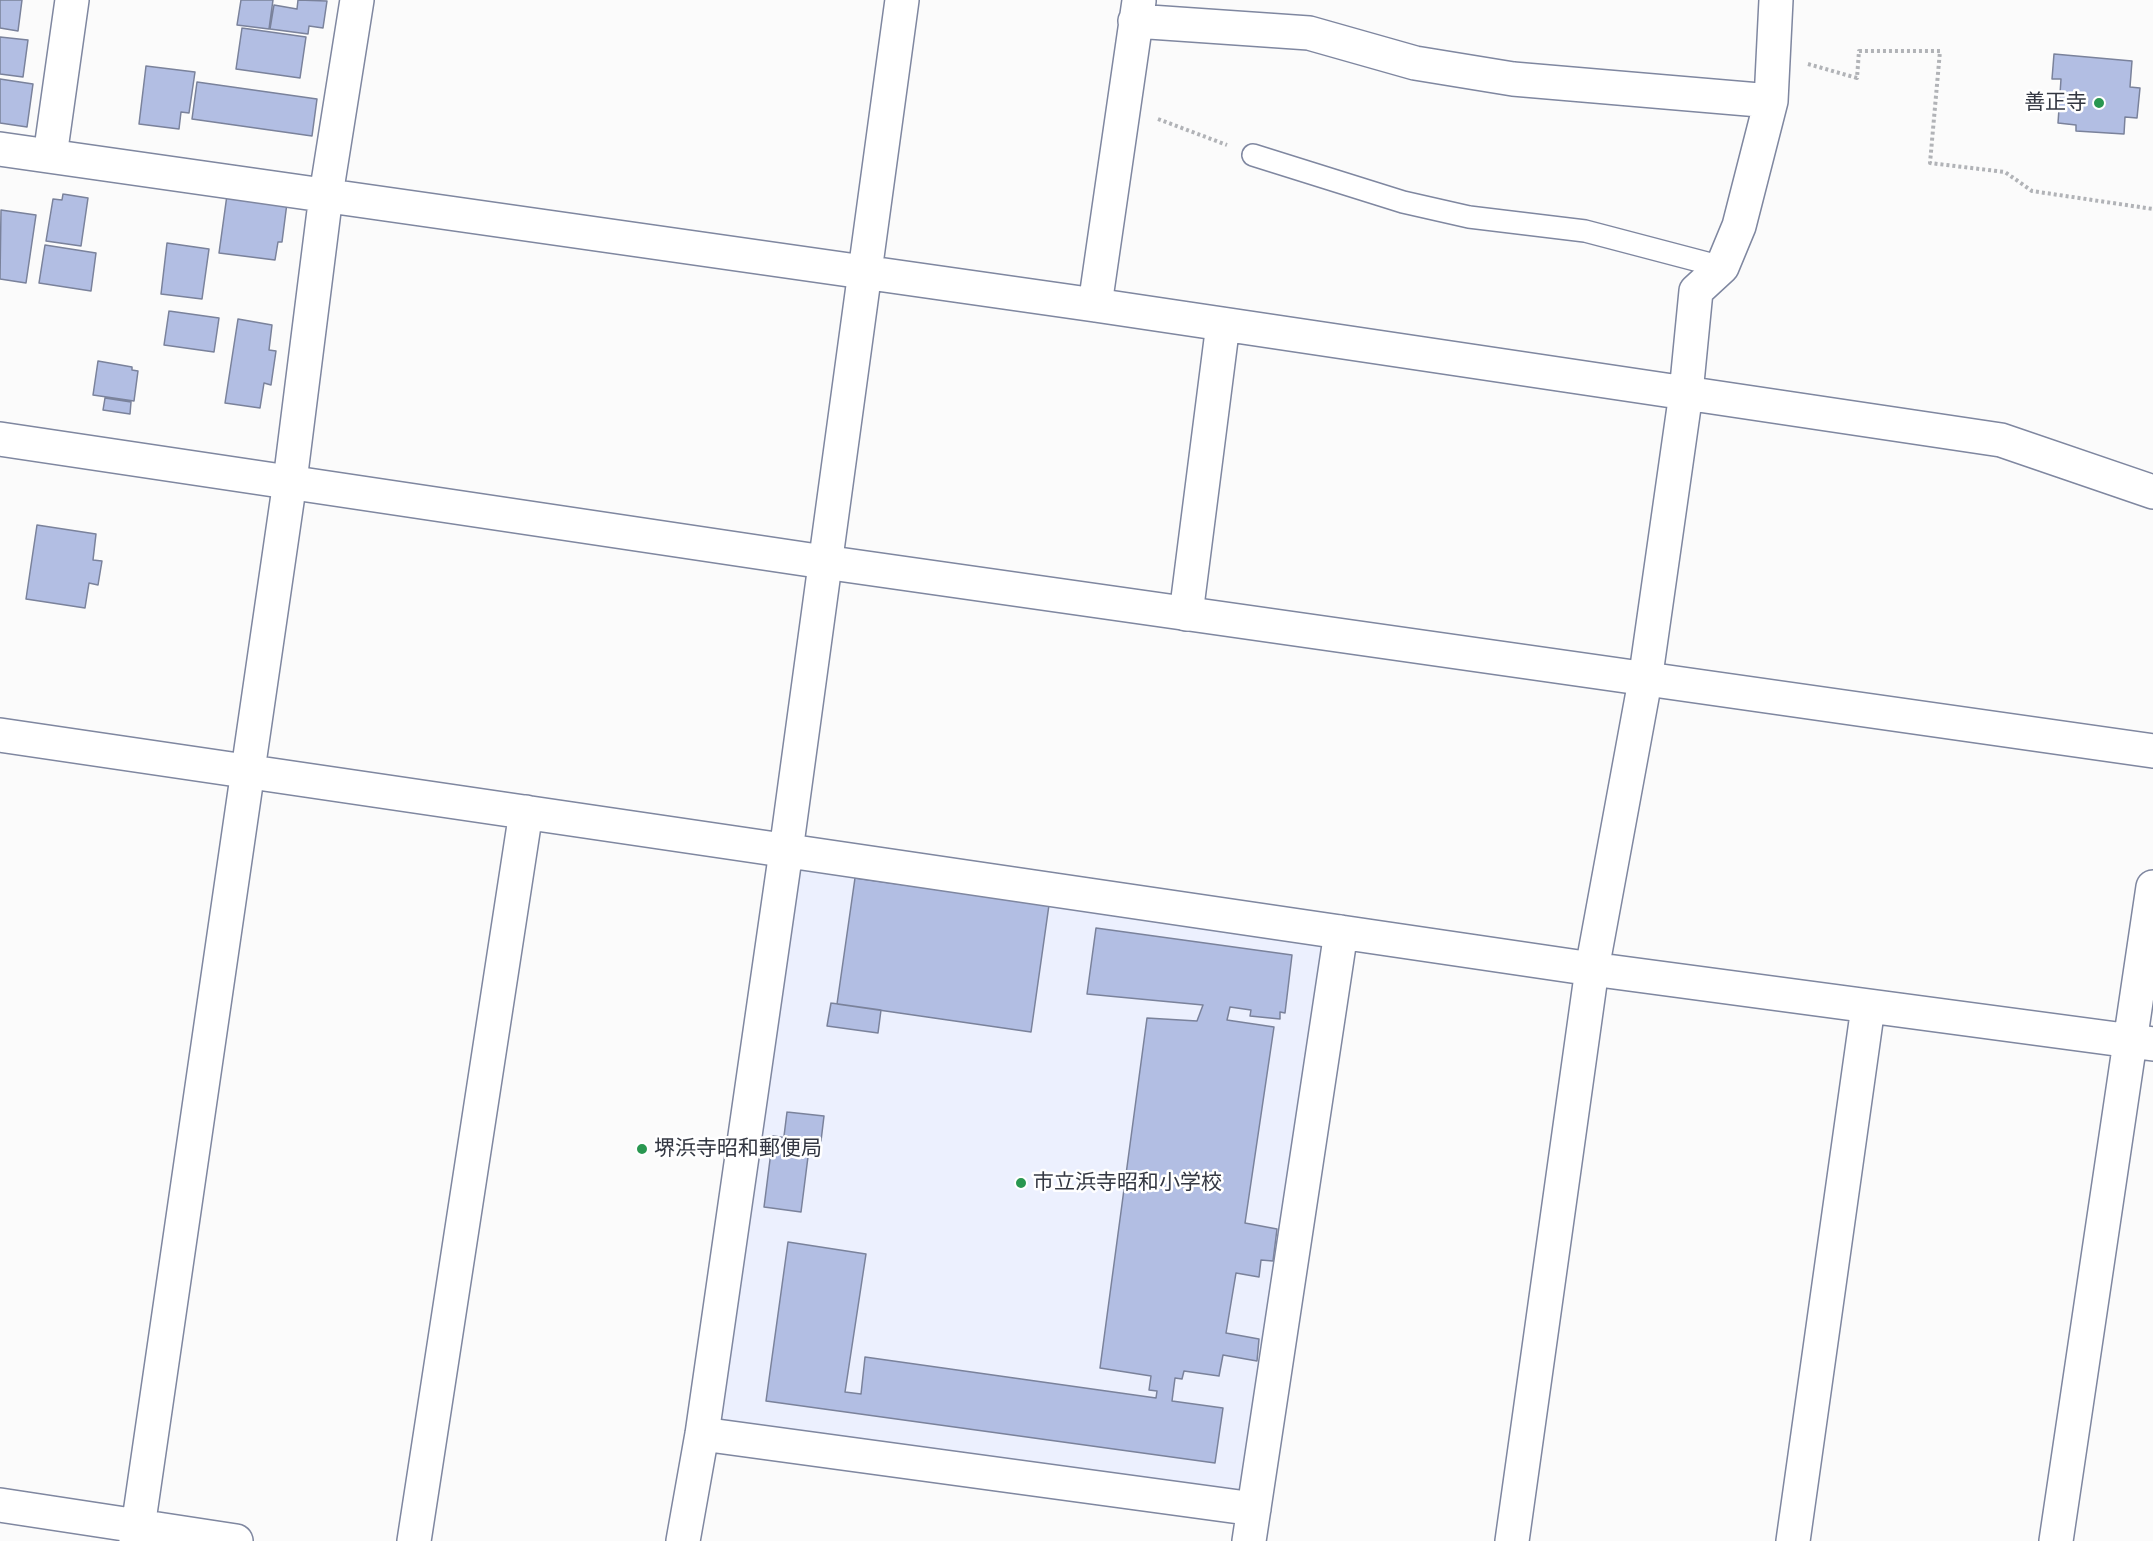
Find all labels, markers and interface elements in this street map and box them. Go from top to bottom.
place label: 善正寺 [2024,90,2087,116]
marker: 善正寺 [2092,96,2106,110]
place label: 堺浜寺昭和郵便局 [654,1136,822,1162]
marker: 堺浜寺昭和郵便局 [635,1142,649,1156]
place label: 市立浜寺昭和小学校 [1033,1170,1222,1196]
marker: 市立浜寺昭和小学校 [1014,1176,1028,1190]

